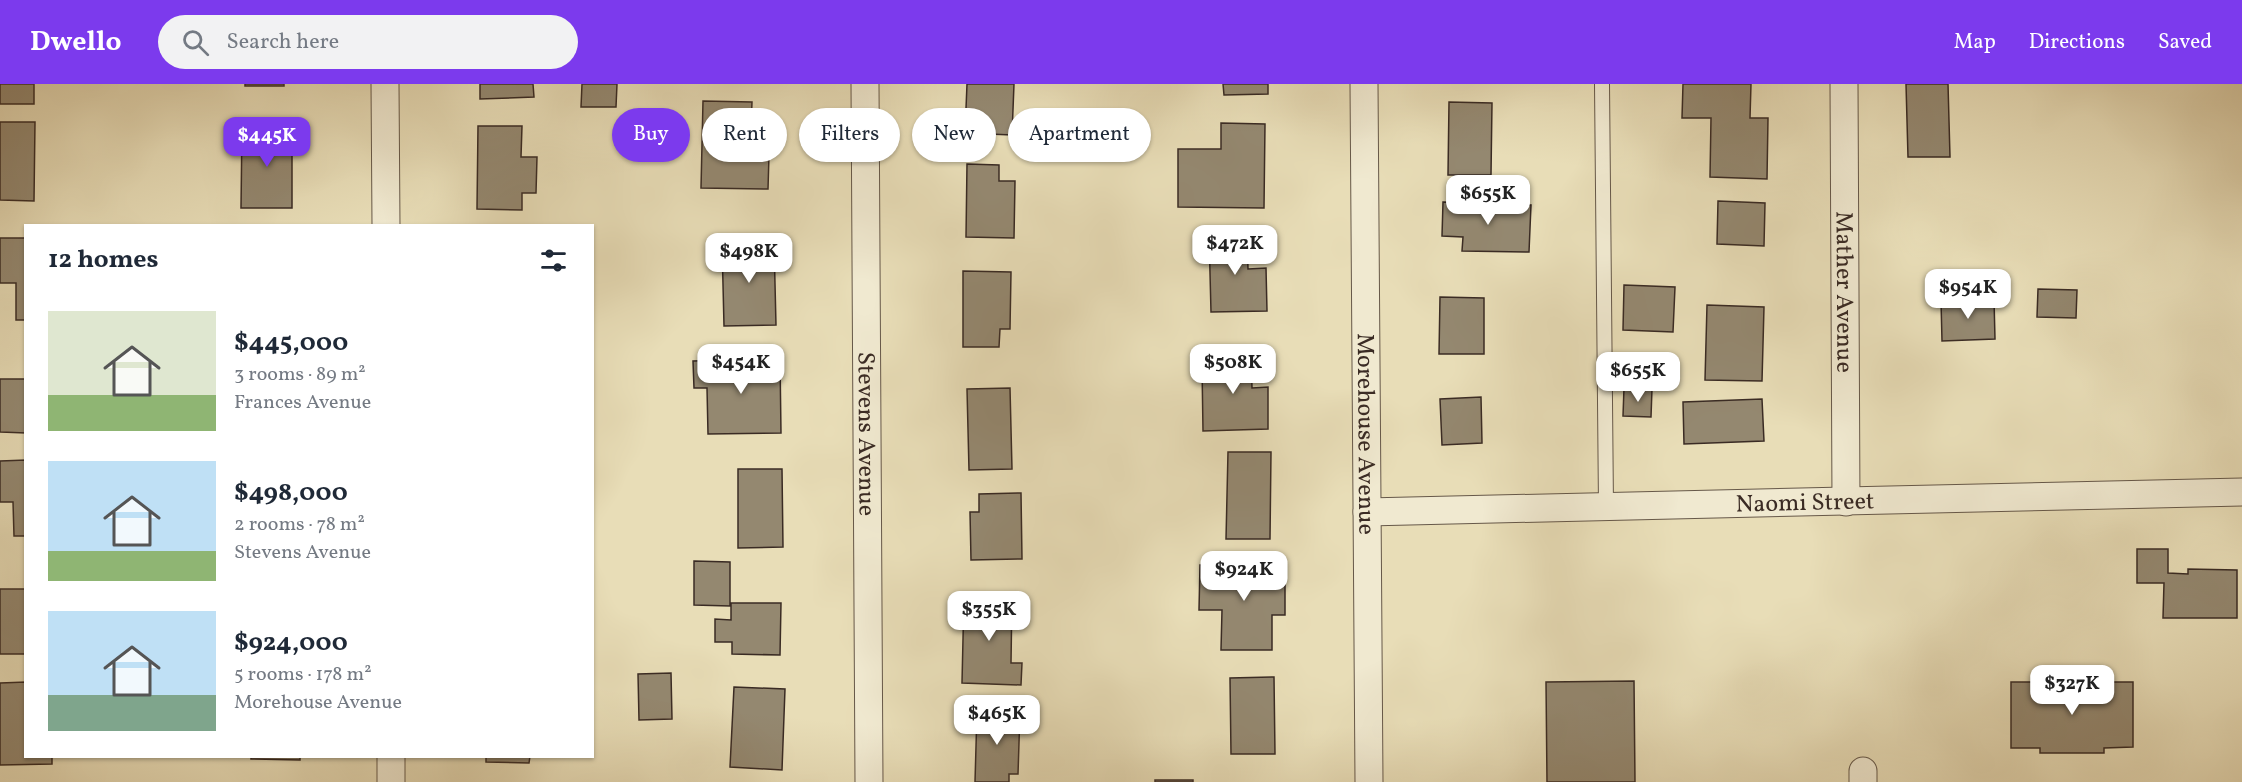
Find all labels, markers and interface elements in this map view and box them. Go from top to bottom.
search box [158,15,578,69]
text: Dwello [30,23,122,62]
icon: search [179,26,212,59]
text: Search here [227,27,339,58]
text: Map [1954,28,1996,57]
text: Directions [2029,28,2125,57]
text: Saved [2158,28,2212,57]
chip: Buy [612,108,690,162]
chip: Rent [702,108,787,162]
chip: Filters [799,108,900,162]
chip: New [912,108,996,162]
chip: Apartment [1008,108,1151,162]
pin: $445K [225,117,309,168]
text: $445K [237,122,297,150]
pin: $655K [1446,175,1530,226]
text: $655K [1460,180,1516,208]
street label: Mather Avenue [1826,211,1860,373]
pin: $472K [1193,225,1277,276]
text: $472K [1206,230,1264,258]
pin: $498K [707,233,791,284]
text: $498K [719,238,779,266]
text: 12 homes [48,242,159,278]
icon: filters [537,244,570,277]
pin: $954K [1926,269,2010,320]
text: $954K [1939,274,1997,302]
text: $445,000 [234,325,348,361]
street label: Morehouse Avenue [1347,333,1382,535]
icon: home [96,335,168,407]
pin: $454K [699,344,783,395]
pin: $508K [1191,344,1275,395]
text: $454K [711,349,771,377]
text: $508K [1204,349,1262,377]
street label: Stevens Avenue [848,352,882,516]
pin: $655K [1596,352,1680,403]
text: $655K [1610,357,1666,385]
text: 3 rooms · 89 m² [234,361,366,389]
text: Frances Avenue [234,389,371,417]
text: $498,000 [234,475,348,511]
icon: home [96,485,168,557]
street label: Naomi Street [1735,485,1875,523]
text: 2 rooms · 78 m² [234,511,365,539]
text: Stevens Avenue [234,539,371,567]
pin: $924K [1202,551,1286,602]
text: $924K [1215,556,1273,584]
pin: $355K [947,591,1031,642]
text: $355K [961,596,1017,624]
text: $924,000 [234,625,348,661]
icon: home [96,635,168,707]
text: 5 rooms · 178 m² [234,661,372,689]
pin: $327K [2030,665,2114,716]
text: $327K [2044,670,2100,698]
text: Morehouse Avenue [234,689,402,717]
pin: $465K [955,695,1039,746]
text: $465K [968,700,1026,728]

